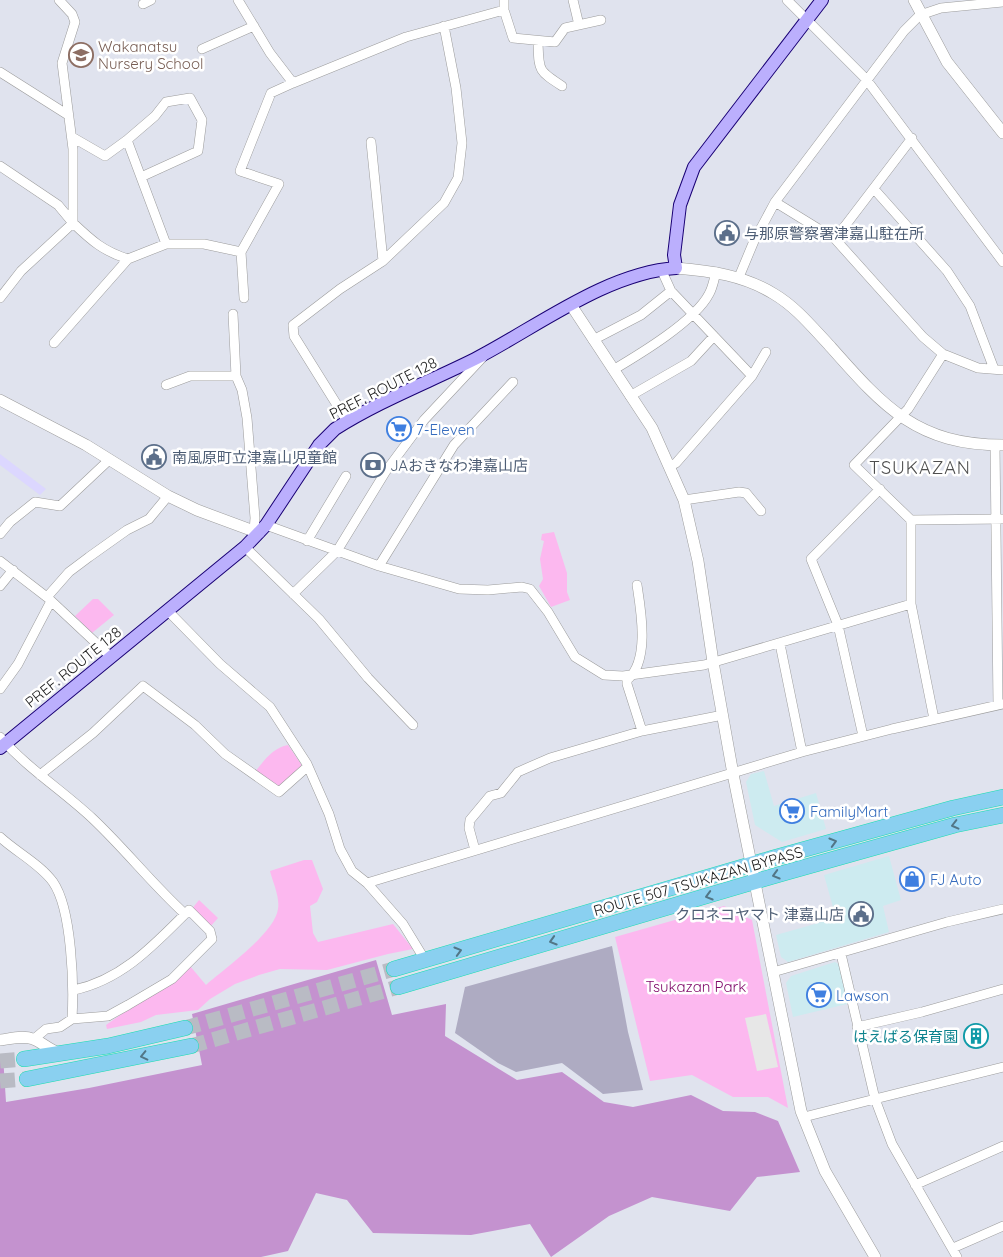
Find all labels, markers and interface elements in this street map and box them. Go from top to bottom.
place label: Wakanatsu Nursery School [98,37,203,73]
school or university icon: Wakanatsu Nursery School [68,42,94,68]
public building icon: 与那原警察署津嘉山駐在所 [714,220,740,246]
place label: 与那原警察署津嘉山駐在所 [744,224,924,243]
street label: PREF. ROUTE 128 [326,353,440,423]
supermarket icon: 7-Eleven [386,416,412,442]
place label: 7-Eleven [416,420,475,439]
public building icon: 南風原町立津嘉山児童館 [141,444,167,470]
place label: 南風原町立津嘉山児童館 [172,448,337,467]
bank icon: JAおきなわ津嘉山店 [360,452,386,478]
place label: JAおきなわ津嘉山店 [390,456,528,475]
district label: TSUKAZAN [869,456,971,479]
street label: PREF. ROUTE 128 [21,622,125,712]
supermarket icon: FamilyMart [779,798,805,824]
place label: FamilyMart [810,802,888,821]
one-way arrow [951,819,960,830]
one-way arrow [828,837,837,847]
street label: ROUTE 507 TSUKAZAN BYPASS [591,842,805,920]
shop icon: FJ Auto [899,866,925,892]
one-way arrow [773,870,781,880]
place label: FJ Auto [930,870,982,889]
one-way arrow [705,890,713,900]
public building icon: クロネコヤマト 津嘉山店 [848,901,874,927]
place label: クロネコヤマト 津嘉山店 [675,905,844,924]
one-way arrow [549,935,557,945]
one-way arrow [453,946,461,956]
park label: Tsukazan Park [646,977,746,996]
supermarket icon: Lawson [806,982,832,1008]
place label: Lawson [836,986,889,1005]
building icon: はえばる保育園 [963,1023,989,1049]
place label: はえばる保育園 [853,1027,958,1046]
one-way arrow [139,1050,148,1061]

